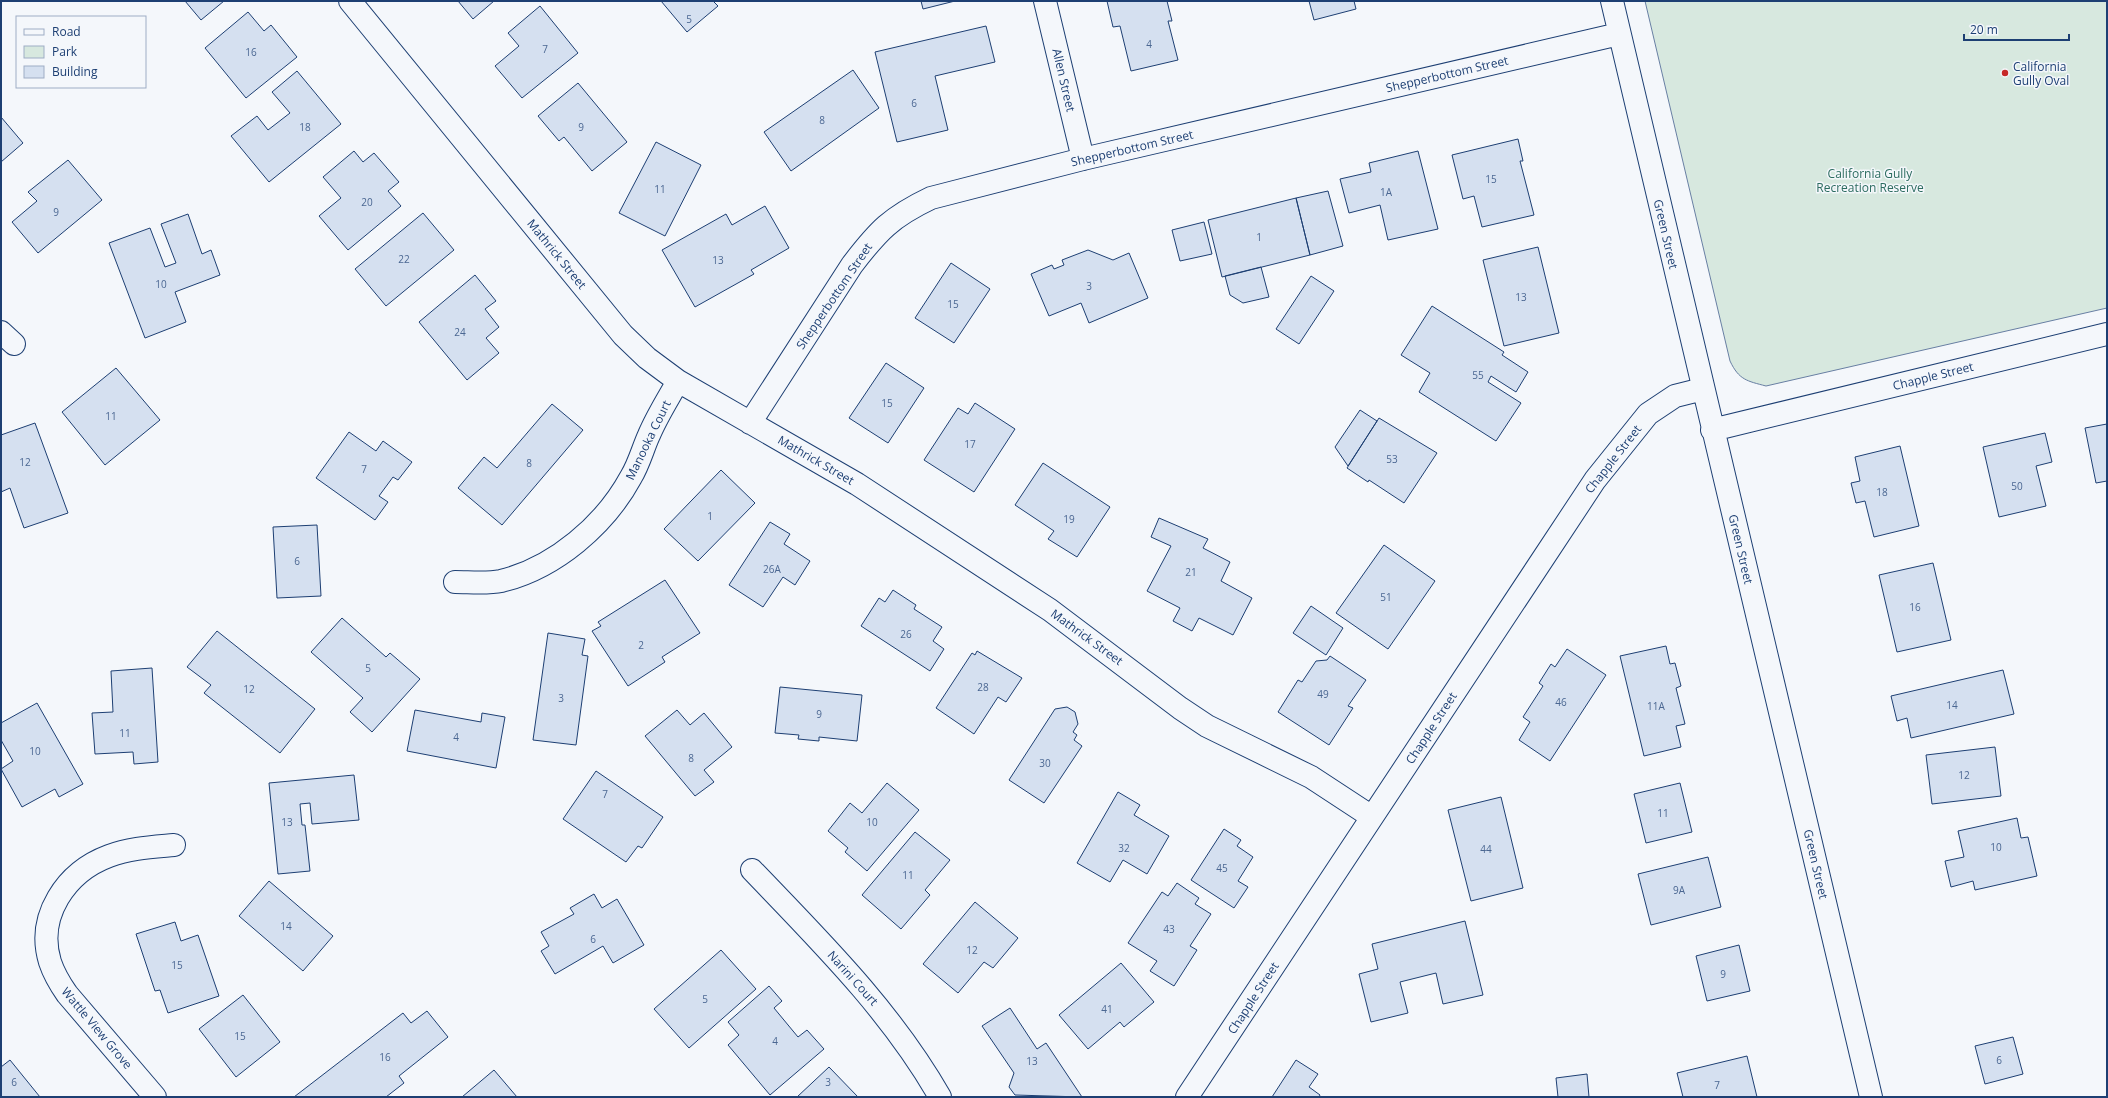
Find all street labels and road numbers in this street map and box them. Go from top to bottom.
street label: Allen Street [1048,47,1080,113]
street label: Shepperbottom Street [1384,52,1510,96]
street label: Shepperbottom Street [1069,126,1195,170]
street label: Green Street [1650,197,1682,271]
street label: Mathrick Street [523,215,591,293]
street label: Shepperbottom Street [792,239,876,353]
street label: Chapple Street [1891,358,1975,394]
street label: Manooka Court [621,397,675,483]
street label: Chapple Street [1581,421,1645,497]
street label: Mathrick Street [775,431,857,489]
street label: Green Street [1725,512,1757,586]
street label: Mathrick Street [1047,605,1127,669]
street label: Chapple Street [1401,689,1461,767]
street label: Green Street [1800,827,1832,901]
street label: Narini Court [824,947,882,1009]
street label: Chapple Street [1223,959,1283,1037]
street label: Wattle View Grove [58,983,136,1073]

